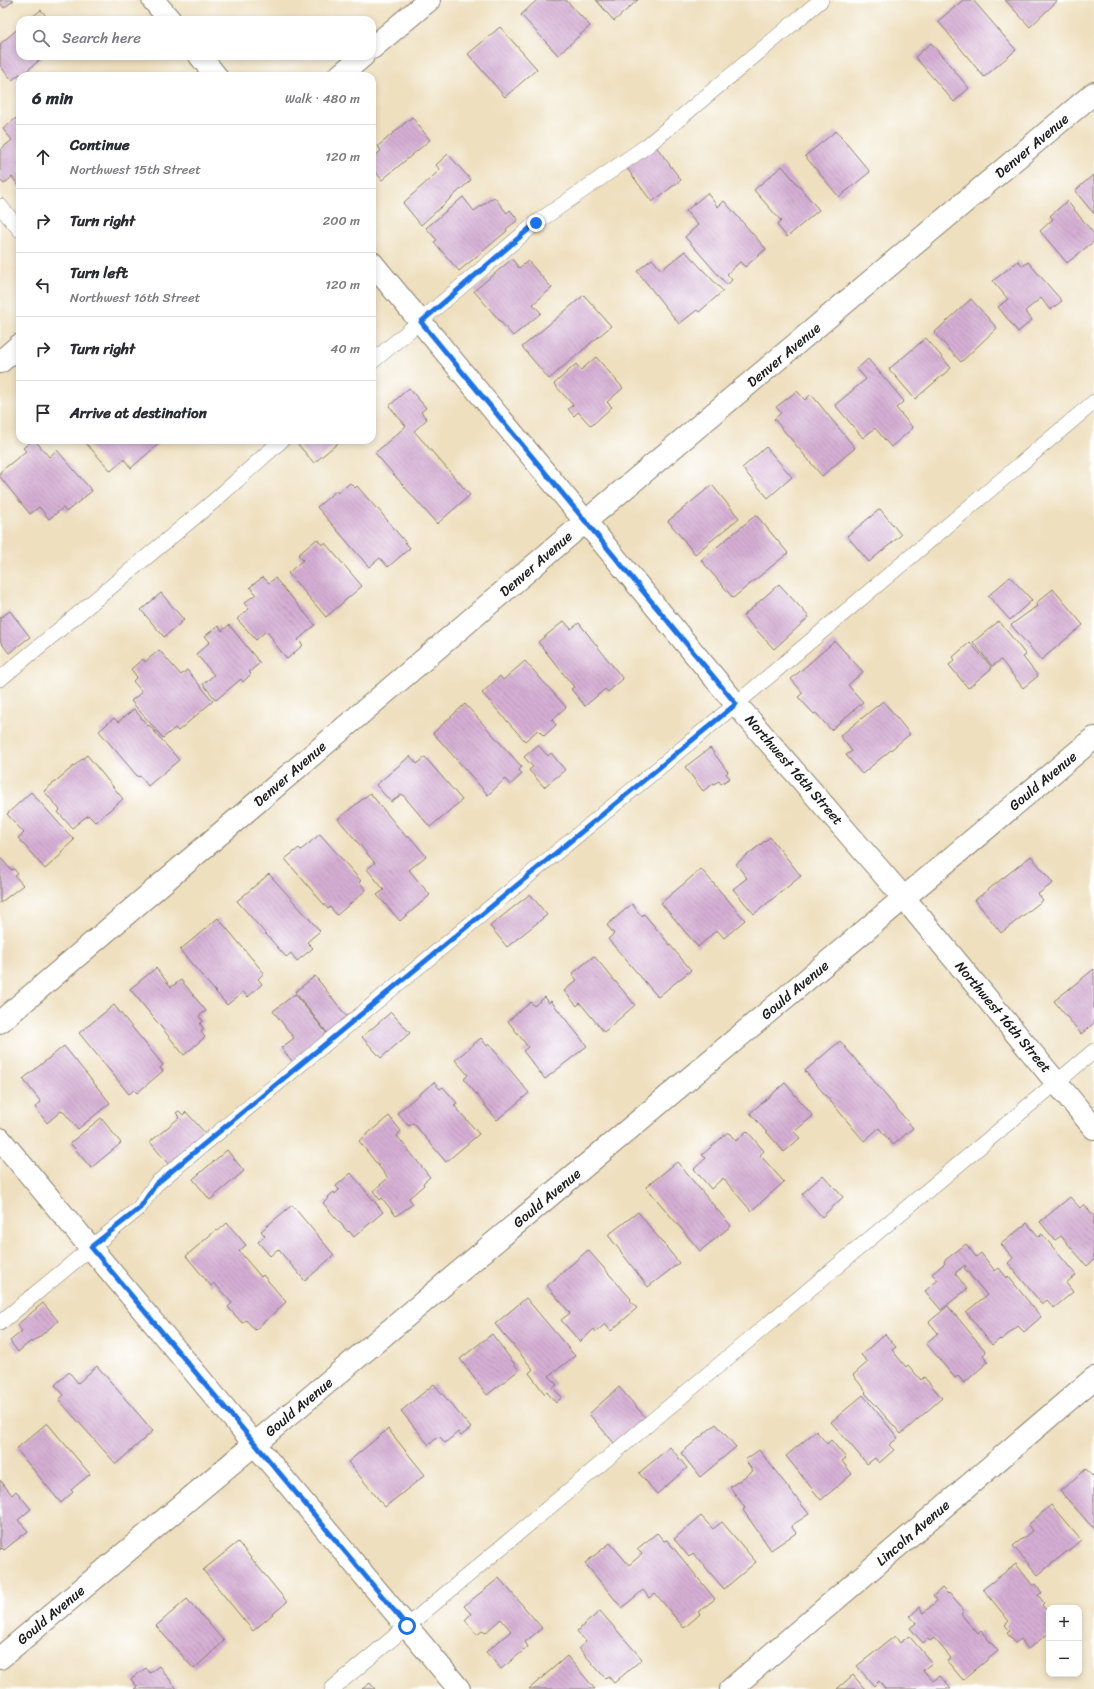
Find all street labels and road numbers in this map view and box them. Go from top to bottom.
street label: Denver Avenue [989,107,1075,185]
street label: Denver Avenue [741,316,827,394]
street label: Denver Avenue [494,525,578,603]
street label: Northwest 16th Street [739,709,849,831]
street label: Denver Avenue [248,735,332,813]
street label: Gould Avenue [1003,745,1083,817]
street label: Gould Avenue [755,954,835,1026]
street label: Northwest 16th Street [948,955,1058,1079]
street label: Gould Avenue [507,1162,587,1234]
street label: Gould Avenue [259,1371,339,1443]
street label: Lincoln Avenue [870,1493,956,1573]
street label: Gould Avenue [11,1579,91,1651]

